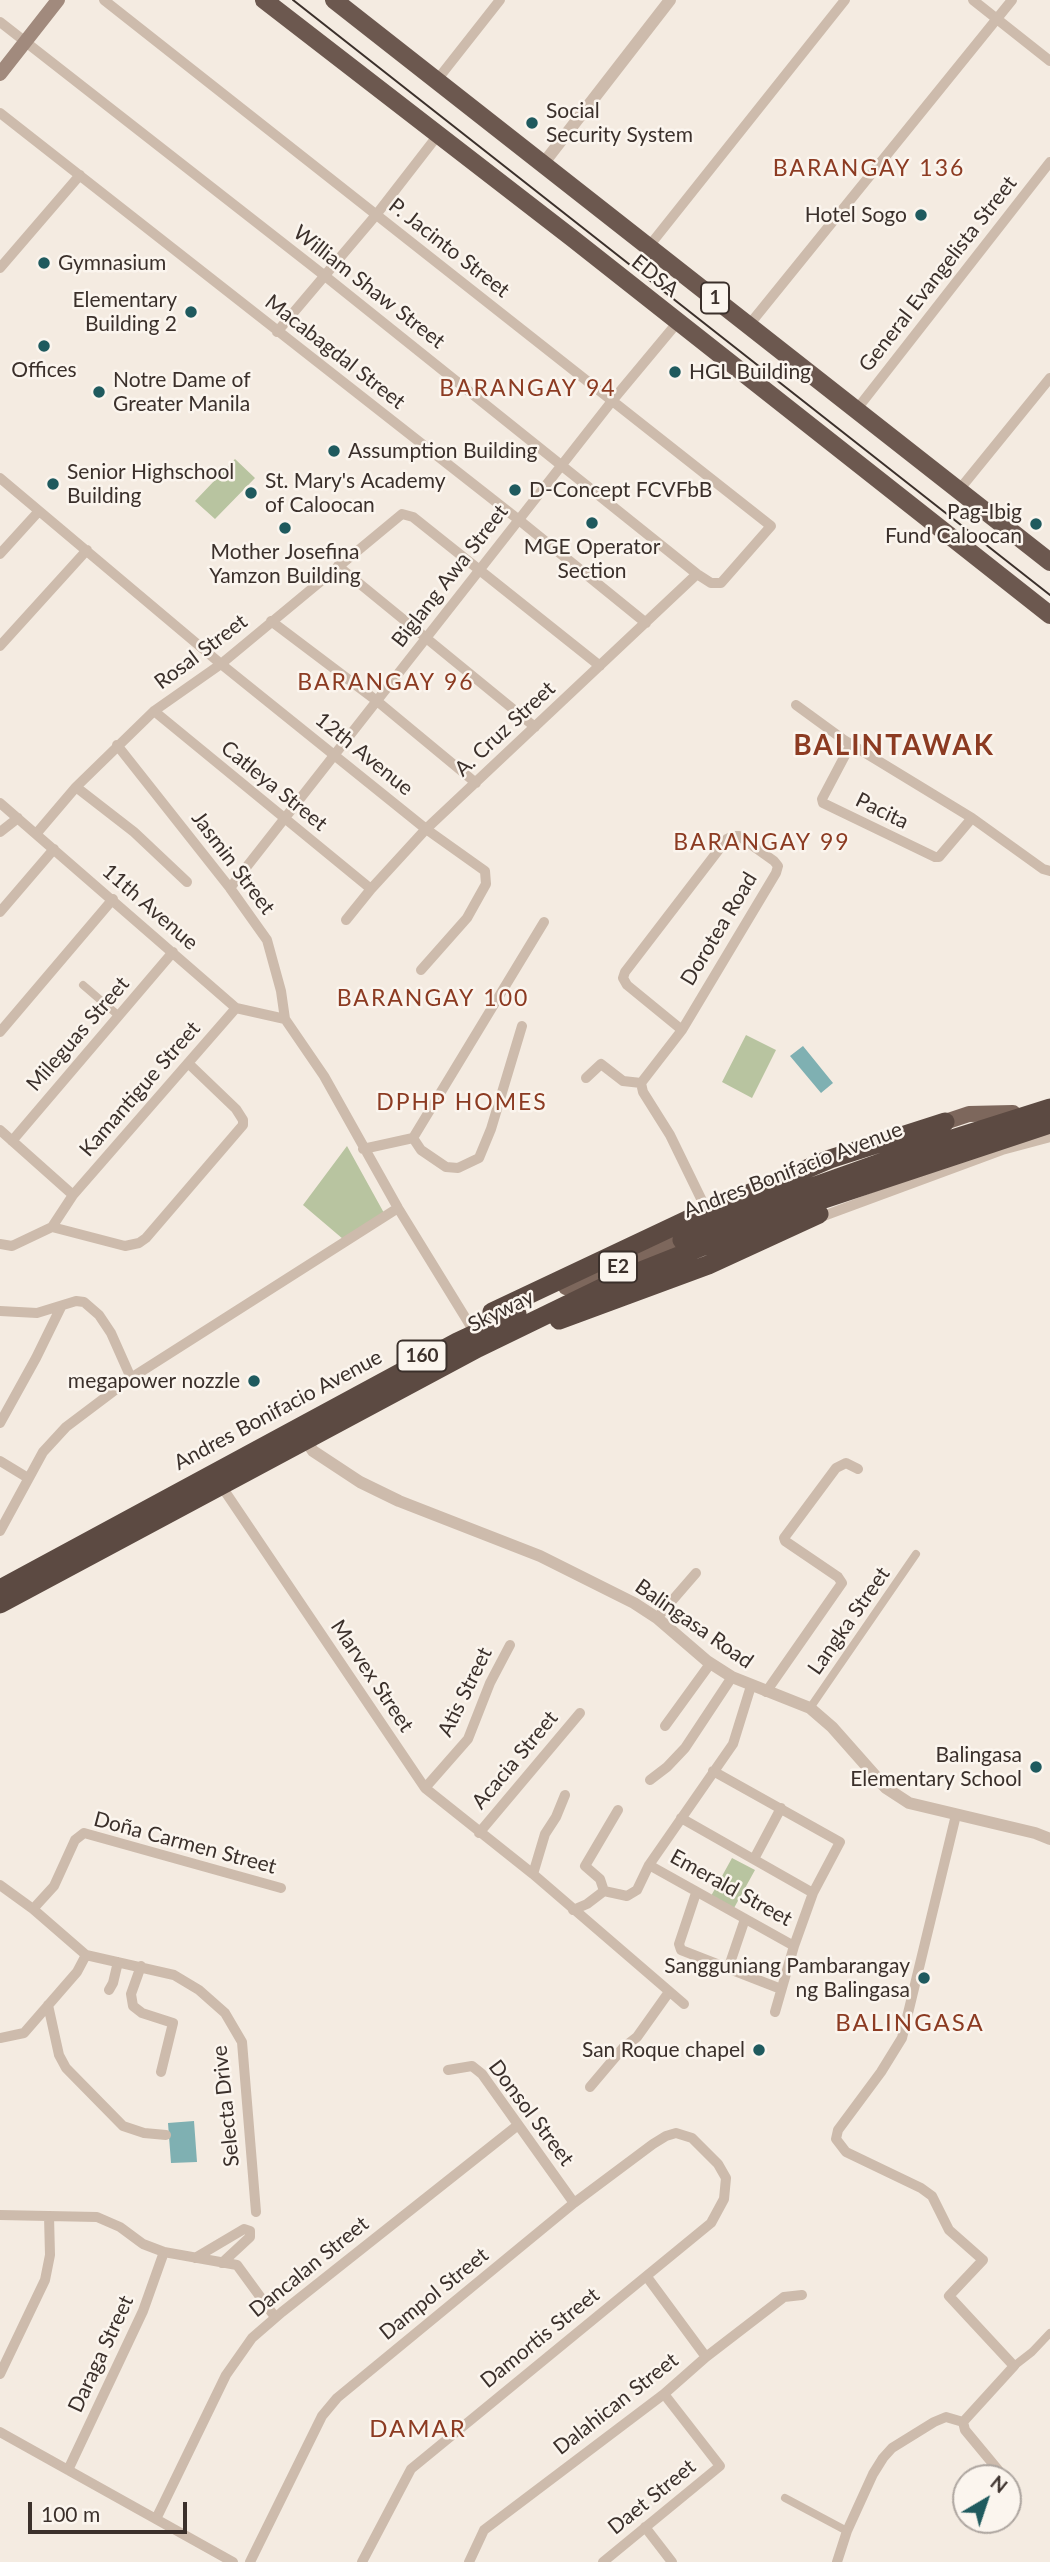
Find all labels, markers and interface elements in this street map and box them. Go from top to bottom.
place label: Social Security System [546,98,693,148]
marker: Social Security System [524,115,540,131]
district label: BARANGAY 136 [774,155,964,183]
street label: General Evangelista Street [854,171,1022,377]
street label: P. Jacinto Street [384,193,514,303]
place label: Hotel Sogo [805,202,907,228]
marker: Hotel Sogo [913,207,929,223]
street label: William Shaw Street [288,220,450,354]
street label: EDSA [626,249,684,303]
place label: Gymnasium [58,250,166,276]
marker: Gymnasium [36,255,52,271]
road number: 1 [701,282,729,314]
place label: Elementary Building 2 [73,287,177,337]
street label: Macabagdal Street [260,289,410,415]
marker: Elementary Building 2 [183,304,199,320]
marker: Offices [36,338,52,354]
place label: Offices [11,357,77,383]
place label: HGL Building [689,359,811,385]
marker: HGL Building [667,364,683,380]
place label: Notre Dame of Greater Manila [113,367,251,417]
district label: BARANGAY 94 [441,375,615,403]
marker: Notre Dame of Greater Manila [91,384,107,400]
place label: Assumption Building [348,438,537,464]
marker: Assumption Building [326,443,342,459]
place label: Senior Highschool Building [67,459,234,509]
place label: St. Mary's Academy of Caloocan [265,468,446,518]
marker: Senior Highschool Building [45,476,61,492]
place label: D-Concept FCVFbB [529,477,712,503]
marker: D-Concept FCVFbB [507,482,523,498]
marker: St. Mary's Academy of Caloocan [243,485,259,501]
place label: Pag-Ibig Fund Caloocan [885,499,1022,549]
street label: Biglang Awa Street [387,500,513,652]
marker: MGE Operator Section [584,515,600,531]
marker: Pag-Ibig Fund Caloocan [1028,516,1044,532]
marker: Mother Josefina Yamzon Building [277,520,293,536]
place label: MGE Operator Section [524,534,660,584]
place label: Mother Josefina Yamzon Building [209,539,361,589]
street label: Rosal Street [150,609,252,695]
district label: BARANGAY 96 [299,669,473,697]
street label: A. Cruz Street [450,676,560,782]
street label: 12th Avenue [310,707,418,801]
district label: BALINTAWAK [794,729,994,763]
street label: Catleya Street [216,736,332,836]
street label: Pacita [851,787,913,835]
street label: Jasmin Street [186,806,280,920]
district label: BARANGAY 99 [675,829,849,857]
street label: 11th Avenue [97,859,203,955]
street label: Dorotea Road [675,868,763,990]
street label: Mileguas Street [21,972,135,1096]
district label: BARANGAY 100 [338,985,528,1013]
street label: Kamantigue Street [74,1016,206,1162]
district label: DPHP HOMES [377,1089,547,1117]
street label: Andres Bonifacio Avenue [680,1117,906,1223]
road number: E2 [599,1252,637,1282]
street label: Skyway [464,1284,538,1338]
road number: 160 [398,1340,446,1372]
street label: Andres Bonifacio Avenue [170,1344,386,1476]
place label: megapower nozzle [68,1368,240,1394]
marker: megapower nozzle [246,1373,262,1389]
street label: Langka Street [803,1562,895,1680]
street label: Balingasa Road [630,1574,758,1674]
street label: Marvex Street [325,1615,419,1737]
street label: Atis Street [433,1643,497,1741]
street label: Acacia Street [467,1706,563,1814]
place label: Balingasa Elementary School [850,1742,1022,1792]
marker: Balingasa Elementary School [1028,1759,1044,1775]
street label: Doña Carmen Street [91,1806,279,1880]
street label: Emerald Street [666,1844,796,1932]
place label: Sangguniang Pambarangay ng Balingasa [664,1953,910,2003]
marker: Sangguniang Pambarangay ng Balingasa [916,1970,932,1986]
district label: BALINGASA [836,2009,984,2037]
place label: San Roque chapel [582,2037,745,2063]
marker: San Roque chapel [751,2042,767,2058]
street label: Selecta Drive [207,2044,245,2168]
street label: Donsol Street [483,2055,579,2171]
street label: Dancalan Street [244,2211,374,2323]
street label: Dampol Street [375,2242,493,2346]
street label: Damortis Street [475,2282,605,2394]
street label: Daraga Street [63,2292,139,2416]
street label: Dalahican Street [549,2348,683,2460]
district label: DAMAR [370,2415,466,2443]
street label: Daet Street [603,2454,701,2540]
north arrow [952,2464,1022,2534]
text: N [986,2470,1012,2497]
scale bar [32,2488,191,2532]
text: 100 m [41,2501,100,2526]

